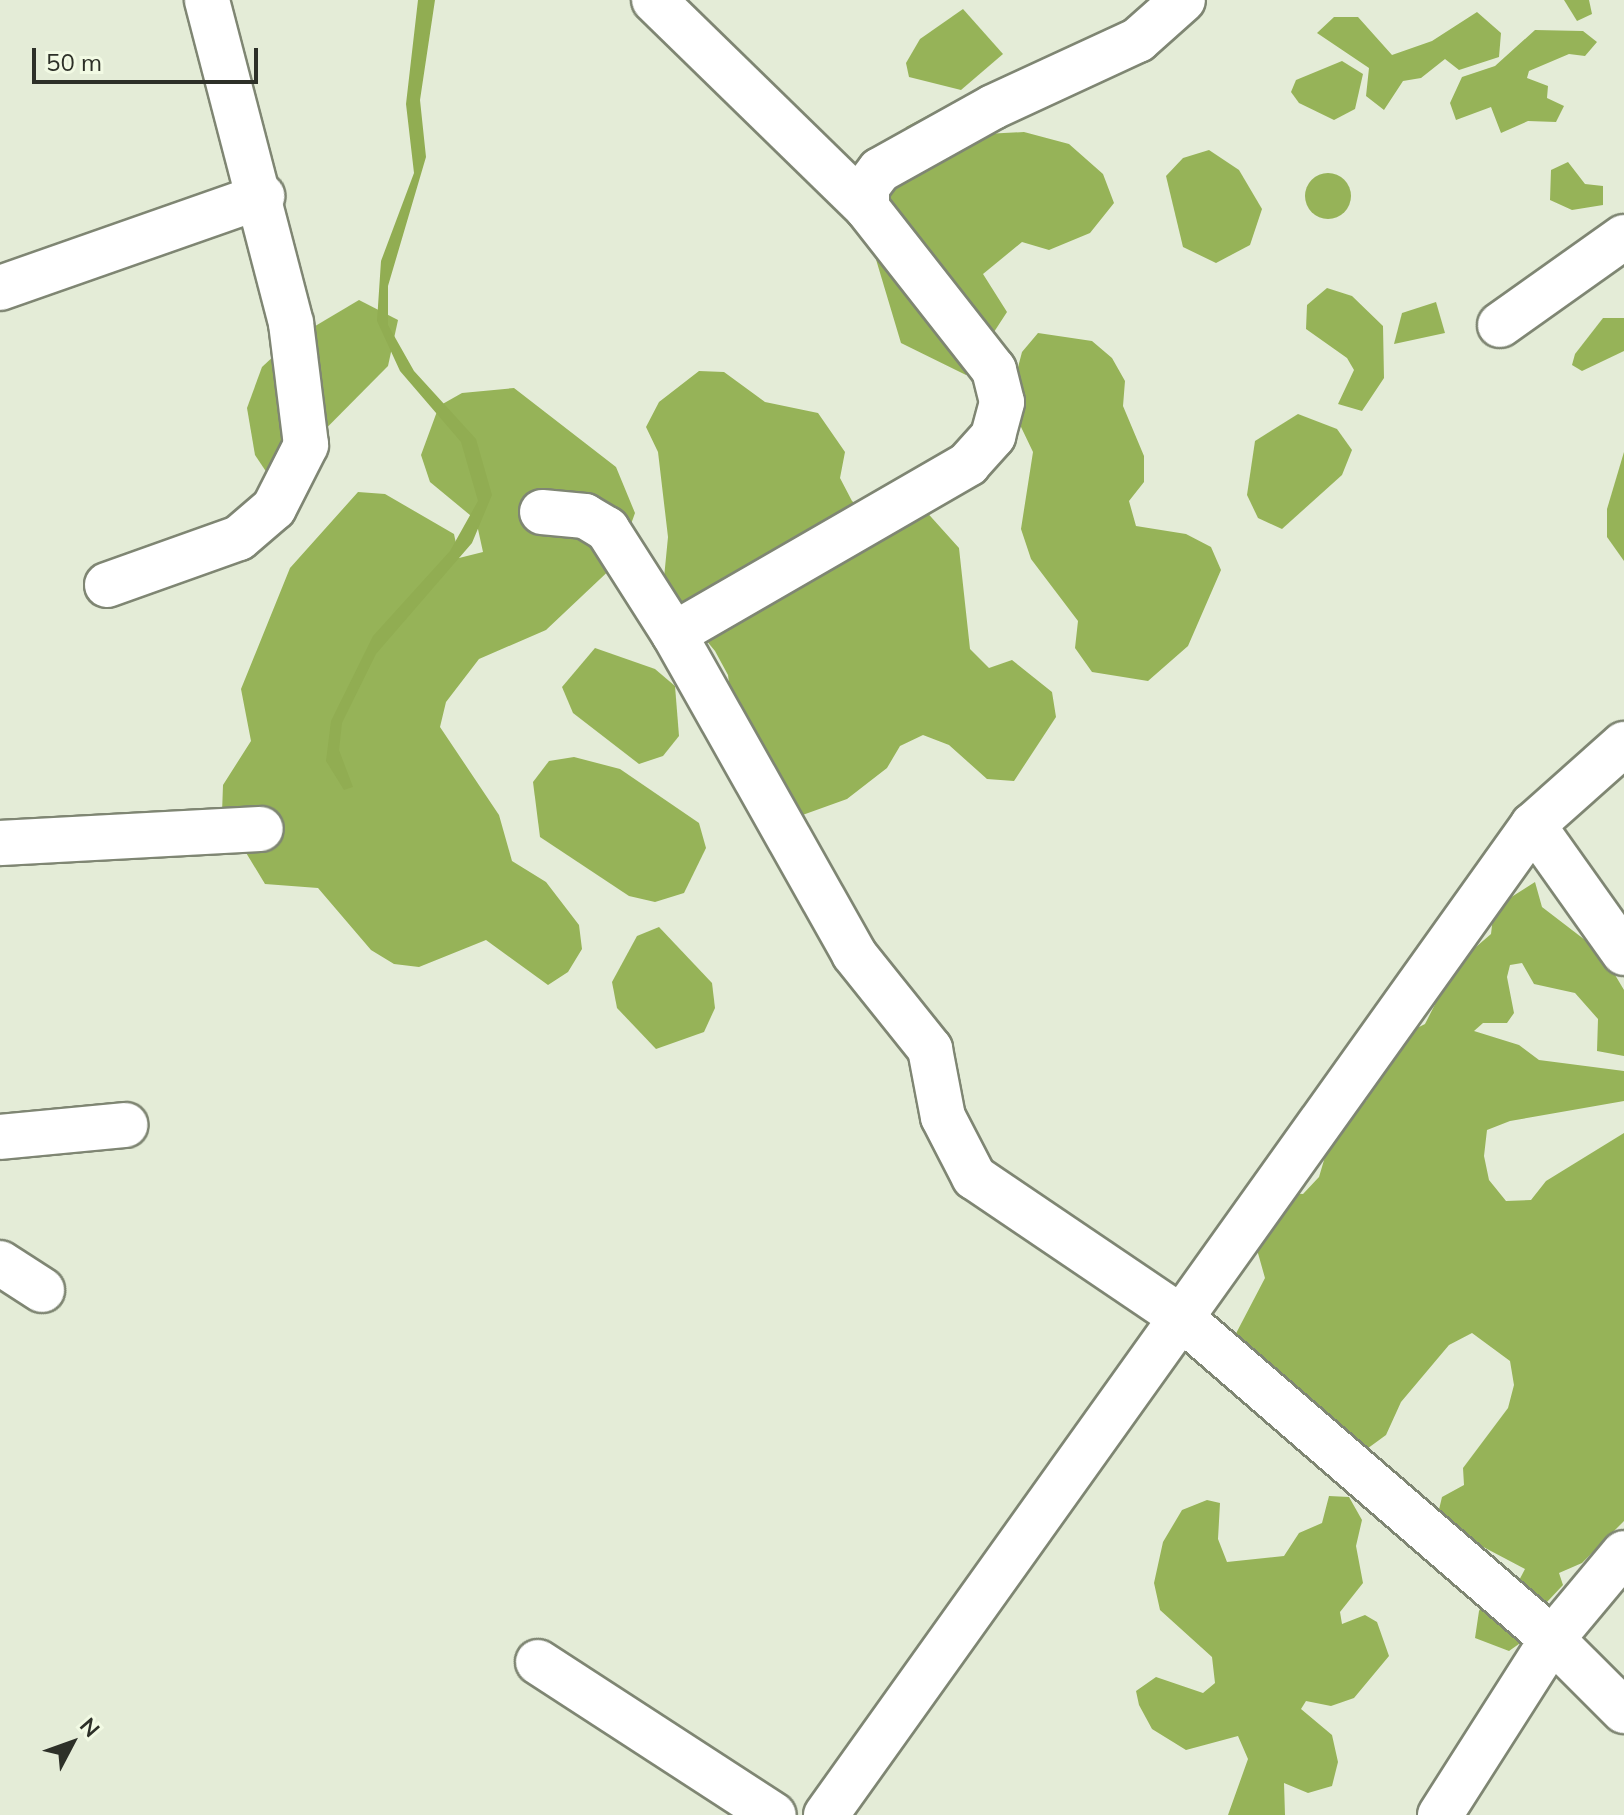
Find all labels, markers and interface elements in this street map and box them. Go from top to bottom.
scale bar [36,32,262,82]
text: 50 m [46,47,102,77]
north arrow [32,1703,112,1783]
text: N [74,1712,106,1743]

